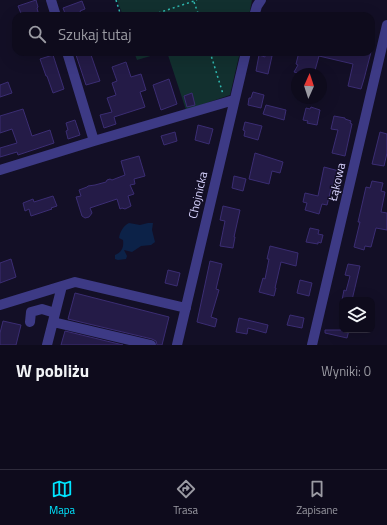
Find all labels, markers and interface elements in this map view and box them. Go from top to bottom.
search box [12,12,375,56]
icon: search [26,23,48,45]
text: Szukaj tutaj [58,23,131,46]
north arrow [291,68,327,104]
street label: Łąkowa [323,161,350,204]
street label: Chojnicka [183,169,212,220]
map controls [339,297,375,333]
button: layers [339,297,375,333]
text: W pobliżu [16,358,89,384]
text: Wyniki: 0 [321,361,371,381]
tab: Mapa [49,478,75,518]
tab: Trasa [173,478,198,518]
tab: Zapisane [296,478,338,518]

